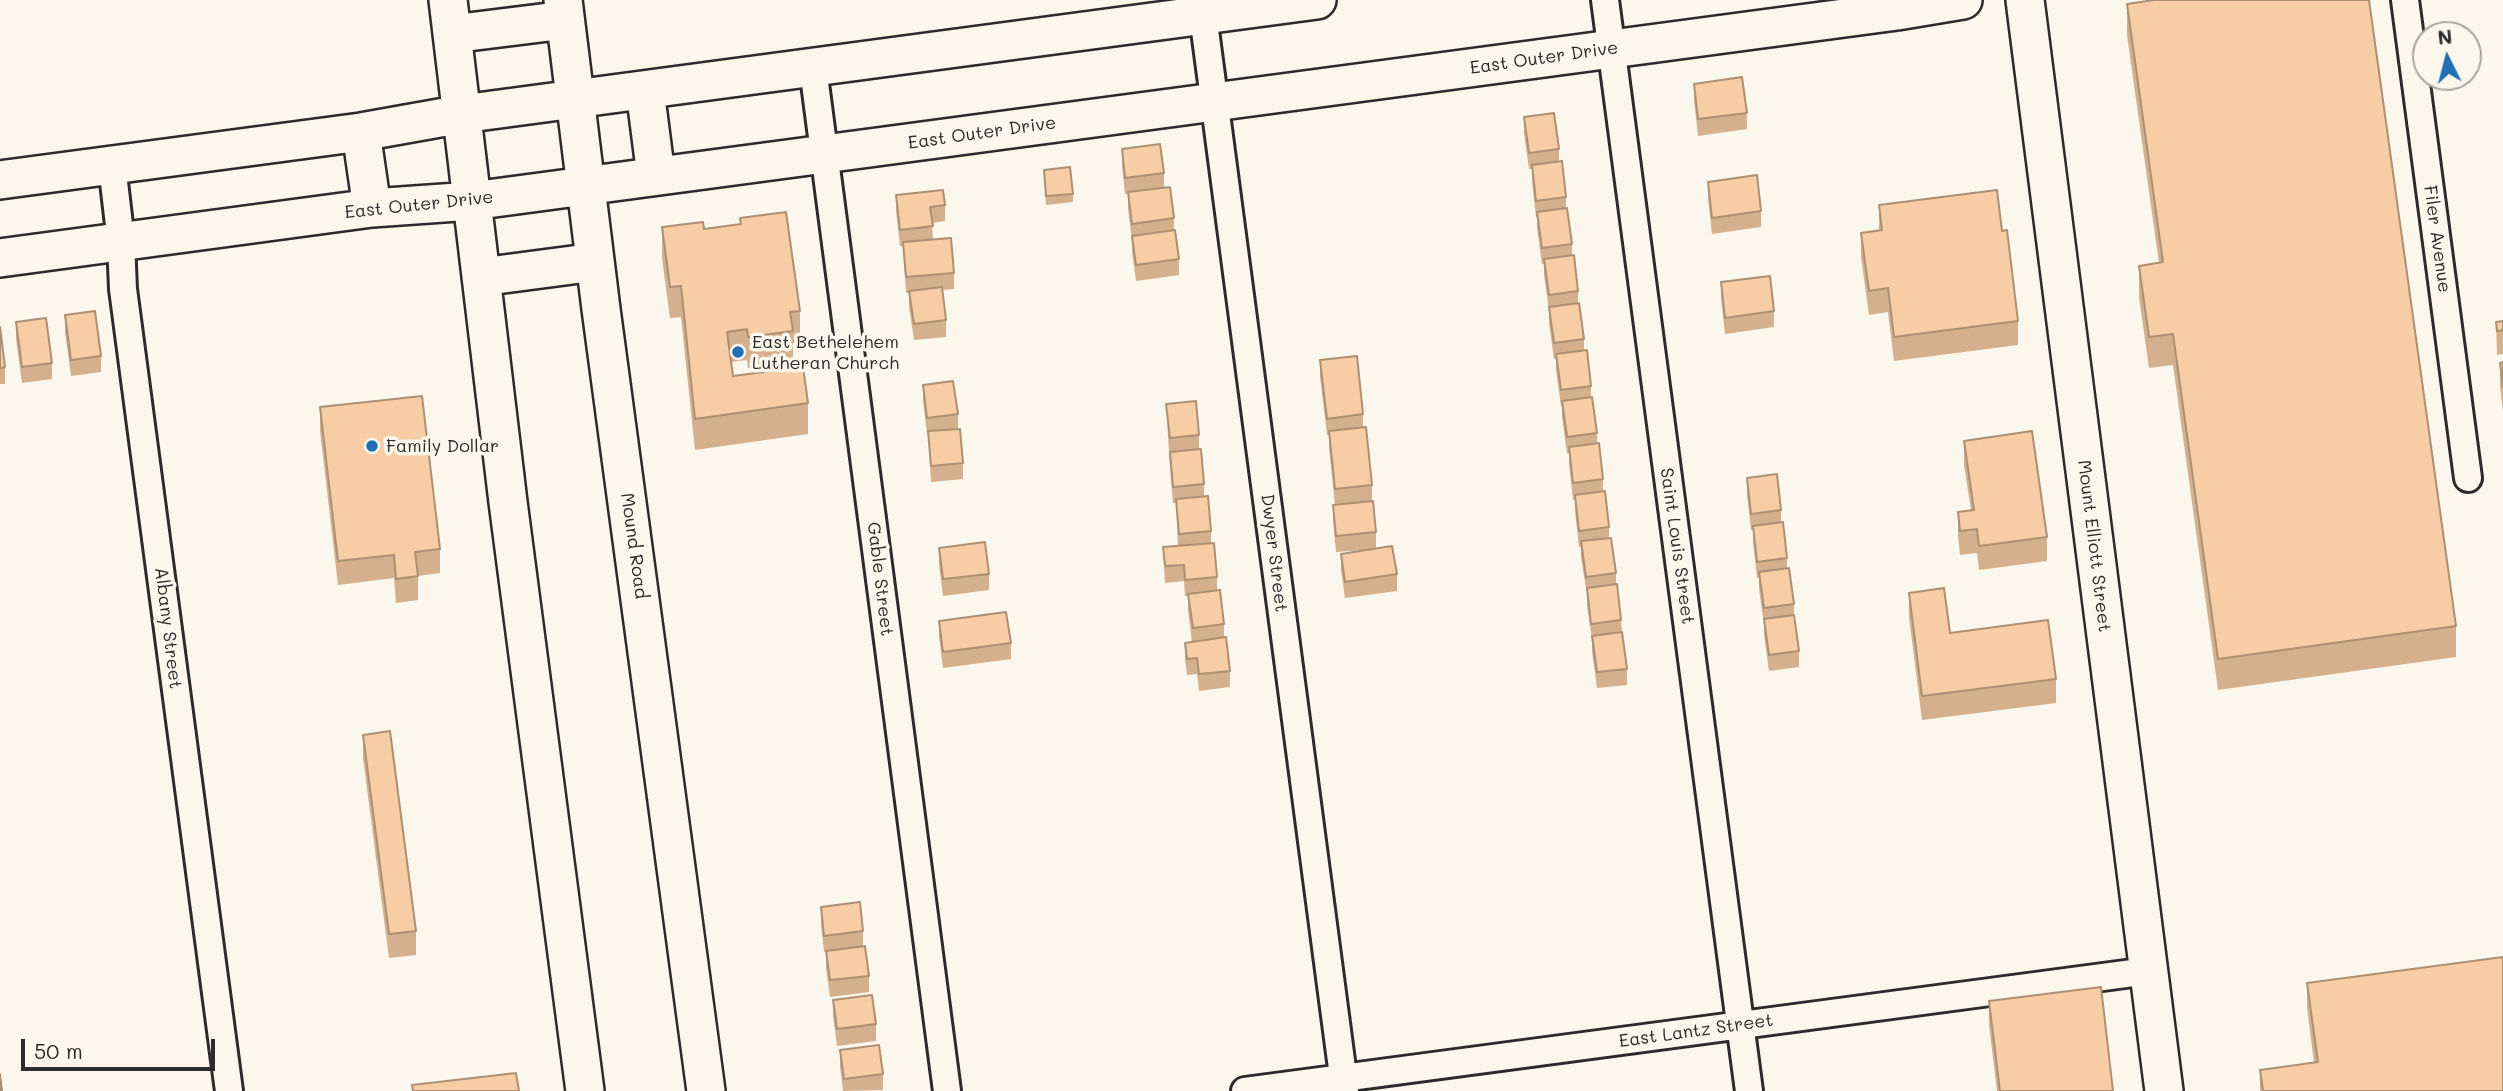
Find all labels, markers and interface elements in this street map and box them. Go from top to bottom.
north arrow [2412,21,2482,91]
text: N [2436,23,2453,50]
street label: East Outer Drive [1468,37,1620,79]
street label: East Outer Drive [906,112,1058,154]
street label: Filer Avenue [2419,184,2455,294]
street label: East Outer Drive [344,186,494,224]
place label: East Bethelehem Lutheran Church [752,331,899,374]
marker: East Bethelehem Lutheran Church [730,344,746,360]
place label: Family Dollar [386,435,499,457]
marker: Family Dollar [364,438,380,454]
street label: Mount Elliott Street [2073,459,2115,633]
street label: Saint Louis Street [1655,466,1699,626]
street label: Mound Road [616,492,652,600]
street label: Dwyer Street [1256,493,1292,613]
street label: Gable Street [862,521,898,637]
street label: Albany Street [150,566,186,690]
street label: East Lantz Street [1617,1009,1775,1053]
scale bar [24,1024,219,1068]
text: 50 m [34,1037,83,1064]

